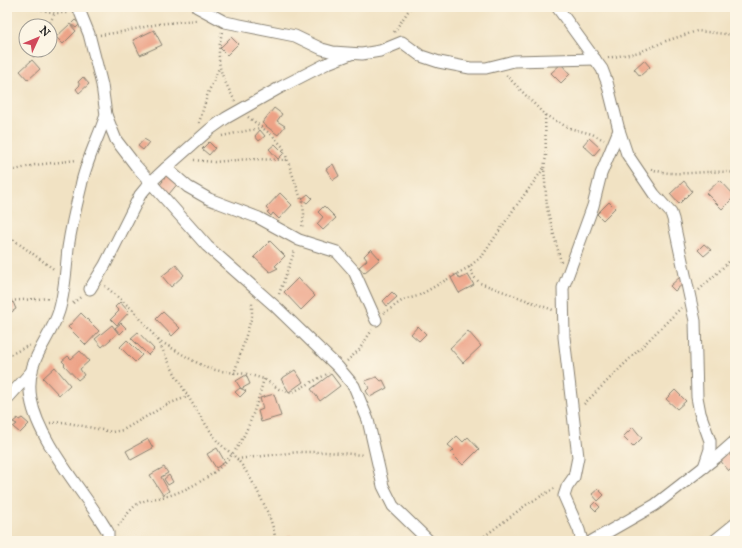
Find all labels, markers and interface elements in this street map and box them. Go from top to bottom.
north arrow [18,18,58,58]
text: N [37,24,53,40]

